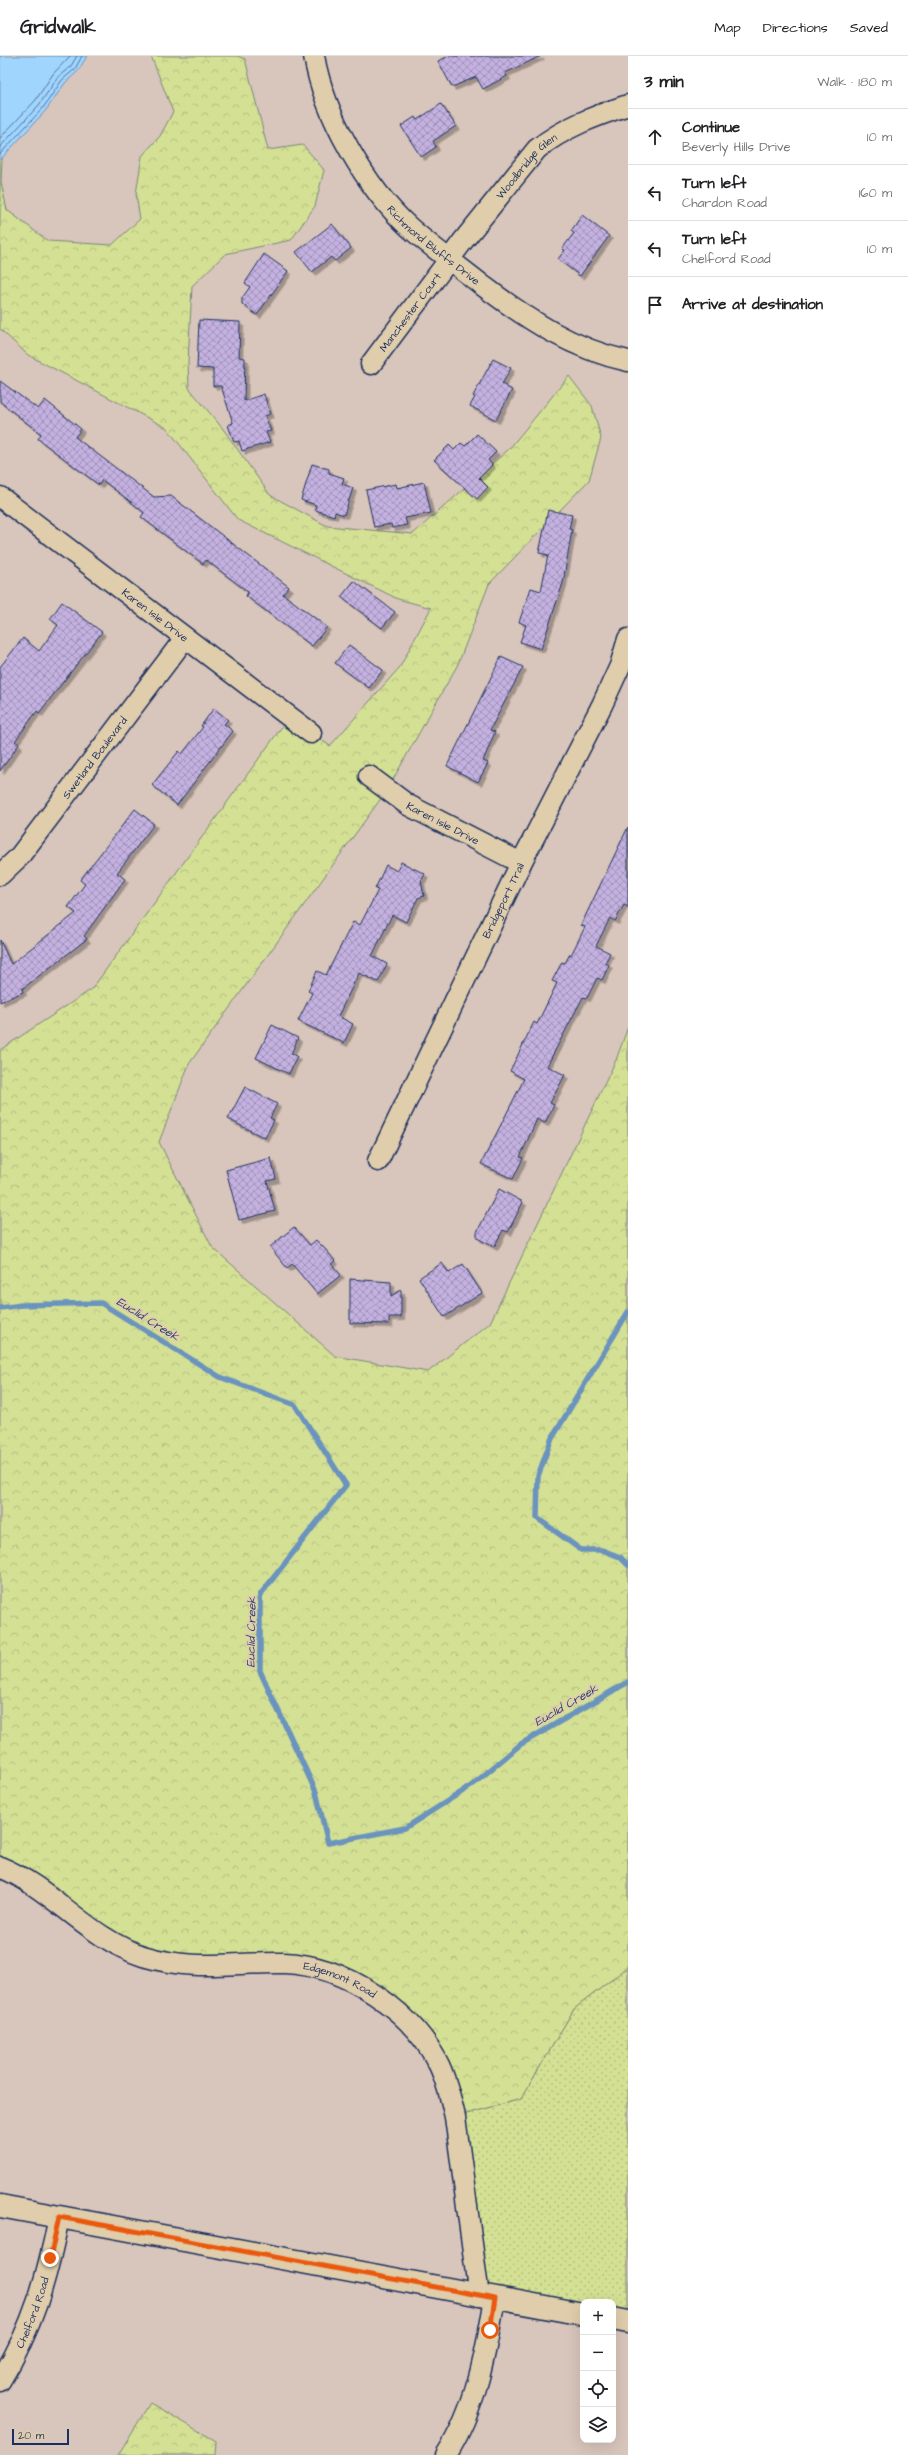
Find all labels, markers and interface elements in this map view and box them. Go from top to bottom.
text: Gridwalk [20,14,96,41]
text: Map [714,18,741,38]
text: Directions [763,18,828,38]
text: Saved [850,18,888,38]
text: 3 min [644,70,684,94]
text: Walk · 180 m [817,73,892,91]
text: Continue [682,117,740,138]
icon: ahead [644,126,666,148]
text: 10 m [867,128,892,146]
street label: Woodbridge Glen [493,130,560,202]
text: Beverly Hills Drive [682,138,791,156]
text: Turn left [682,173,746,194]
icon: left [644,182,666,204]
text: 160 m [859,184,892,202]
text: Chardon Road [682,194,767,212]
street label: Richmond Bluffs Drive [384,202,483,289]
text: Turn left [682,229,746,250]
icon: left [644,238,666,260]
text: 10 m [867,240,892,258]
text: Chelford Road [682,250,771,268]
street label: Manchester Court [376,269,445,355]
icon: arrive [644,294,666,316]
text: Arrive at destination [682,294,823,315]
street label: Karen Isle Drive [119,585,192,645]
street label: Swetland Boulevard [59,713,131,802]
street label: Karen Isle Drive [404,798,482,848]
street label: Bridgeport Trail [479,860,528,941]
water label: Euclid Creek [113,1293,183,1346]
water label: Euclid Creek [242,1596,261,1668]
water label: Euclid Creek [531,1680,602,1731]
street label: Edgemont Road [302,1958,379,2002]
route end [41,2249,59,2267]
street label: Chelford Road [12,2275,53,2351]
map controls [580,2299,616,2443]
button: + [580,2299,616,2335]
route start [481,2321,499,2339]
button: − [580,2335,616,2371]
button: locate [580,2371,616,2407]
button: layers [580,2407,616,2443]
scale bar [12,2427,69,2446]
text: 20 m [18,2428,44,2443]

